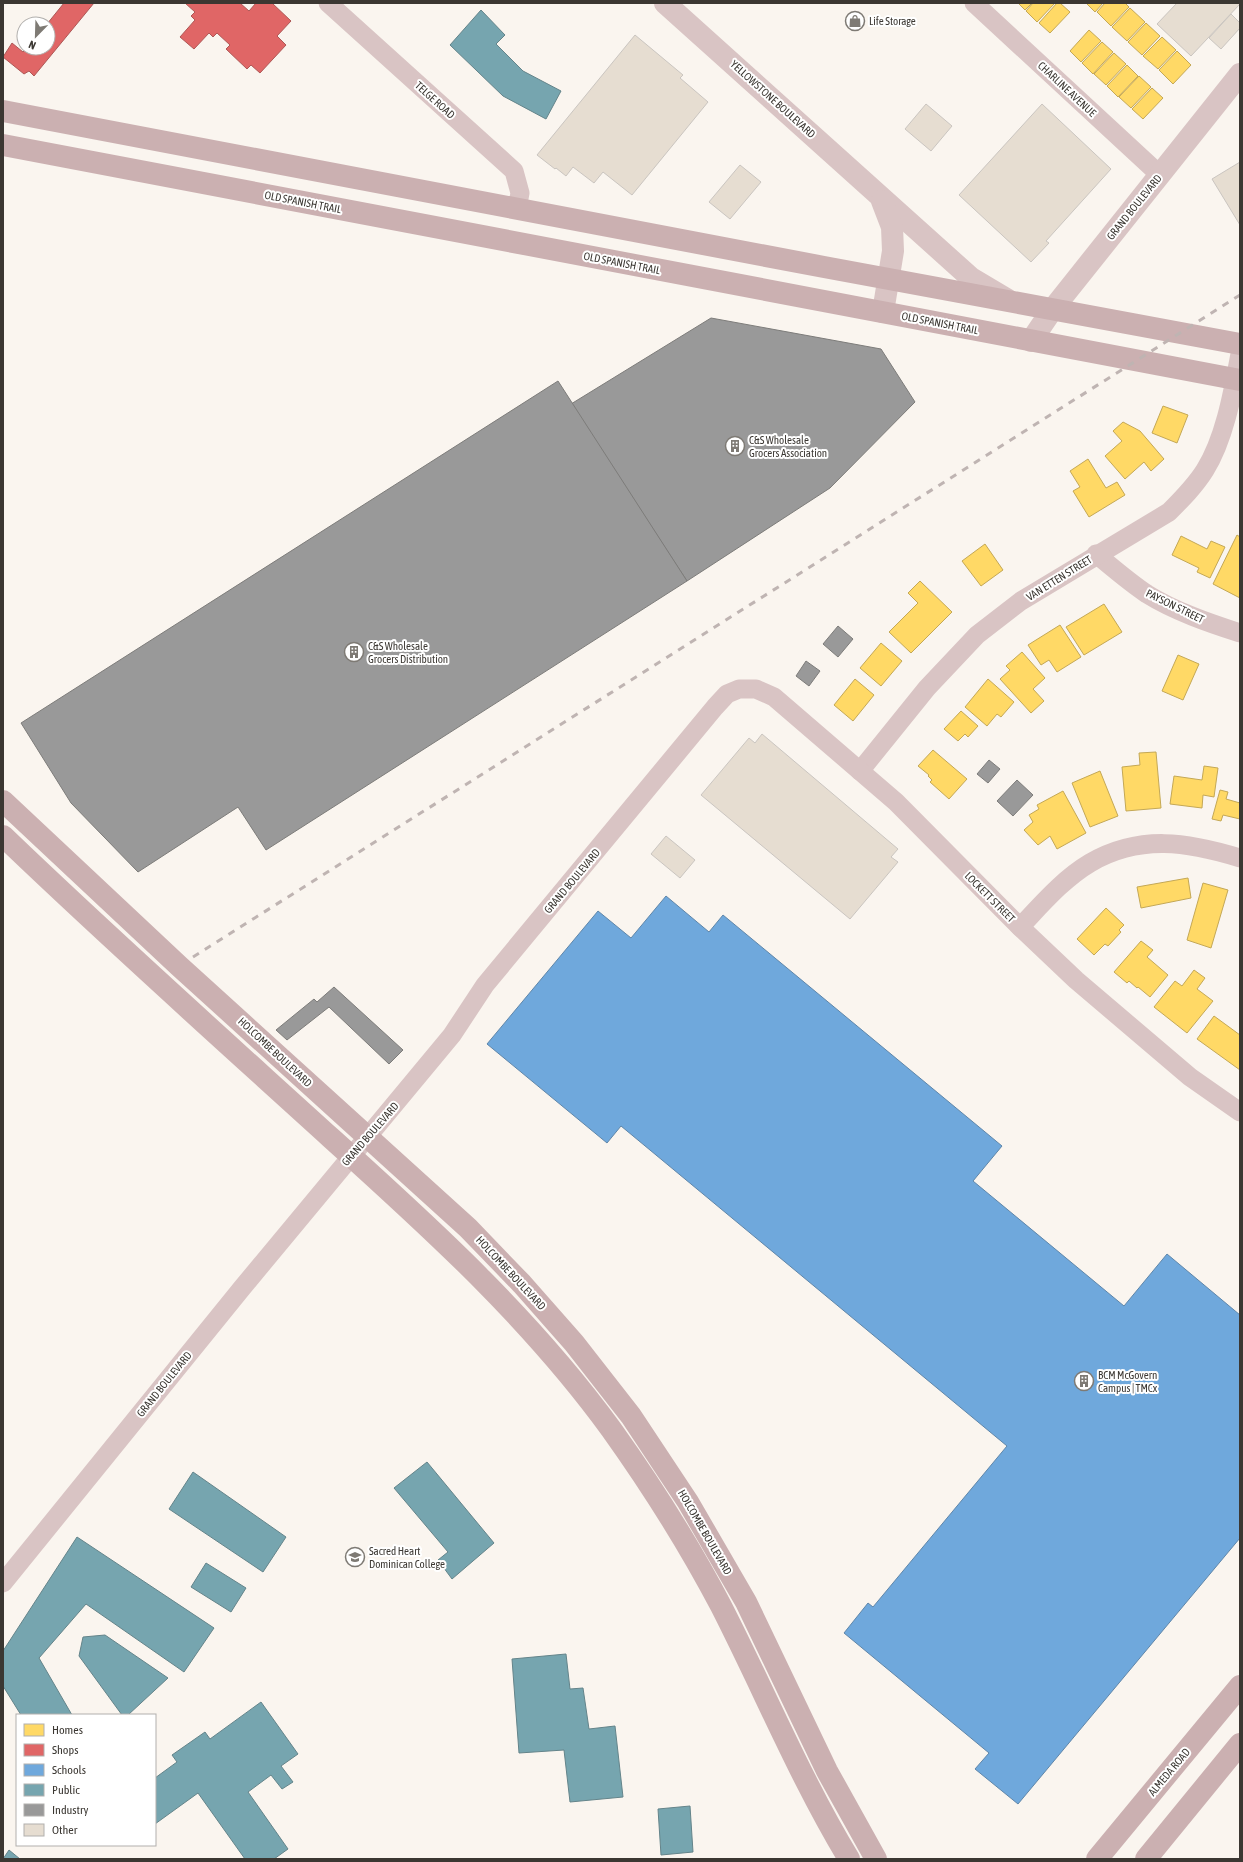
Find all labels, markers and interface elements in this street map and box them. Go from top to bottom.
shop icon: Life Storage [844,10,866,32]
place label: Life Storage [869,15,916,27]
north arrow [16,16,56,56]
text: N [27,38,37,52]
street label: YELLOWSTONE BOULEVARD [728,58,818,140]
street label: CHARLINE AVENUE [1036,59,1099,119]
street label: TELGE ROAD [413,79,457,121]
street label: GRAND BOULEVARD [1104,172,1164,242]
street label: OLD SPANISH TRAIL [264,189,343,215]
street label: OLD SPANISH TRAIL [583,250,662,276]
street label: OLD SPANISH TRAIL [901,310,980,336]
place label: C&S Wholesale Grocers Association [749,434,827,459]
building icon: C&S Wholesale Grocers Association [724,435,746,457]
street label: VAN ETTEN STREET [1024,553,1094,603]
street label: PAYSON STREET [1144,587,1206,625]
place label: C&S Wholesale Grocers Distribution [368,640,448,665]
building icon: C&S Wholesale Grocers Distribution [343,641,365,663]
street label: GRAND BOULEVARD [542,846,602,916]
street label: LOCKETT STREET [962,869,1018,925]
street label: HOLCOMBE BOULEVARD [236,1015,314,1089]
street label: GRAND BOULEVARD [339,1100,401,1168]
street label: HOLCOMBE BOULEVARD [474,1234,548,1312]
street label: GRAND BOULEVARD [134,1349,194,1419]
place label: BCM McGovern Campus | TMCx [1098,1369,1158,1394]
building icon: BCM McGovern Campus | TMCx [1073,1370,1095,1392]
street label: HOLCOMBE BOULEVARD [676,1487,734,1577]
place label: Sacred Heart Dominican College [369,1545,445,1570]
school or university icon: Sacred Heart Dominican College [344,1546,366,1568]
legend [16,1714,156,1846]
text: Homes [52,1723,83,1737]
text: Shops [52,1743,78,1757]
street label: ALMEDA ROAD [1146,1746,1192,1798]
text: Schools [52,1763,86,1777]
text: Public [52,1783,80,1797]
text: Industry [52,1803,89,1817]
text: Other [52,1823,78,1837]

